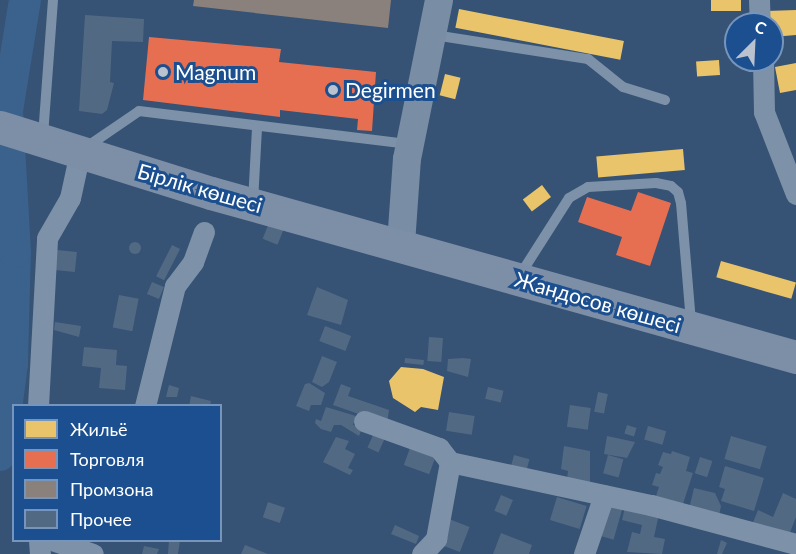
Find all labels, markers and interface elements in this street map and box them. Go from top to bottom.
north arrow [724,12,784,72]
text: С [752,16,769,38]
place label: Magnum [175,59,256,85]
marker: Magnum [156,65,170,79]
place label: Degirmen [345,77,436,103]
marker: Degirmen [326,83,340,97]
street label: Бірлік көшесі [135,158,265,218]
street label: Жандосов көшесі [512,266,684,338]
legend [12,404,222,542]
text: Жильё [70,418,128,440]
text: Торговля [70,448,144,470]
text: Промзона [70,478,153,500]
text: Прочее [70,508,132,530]

